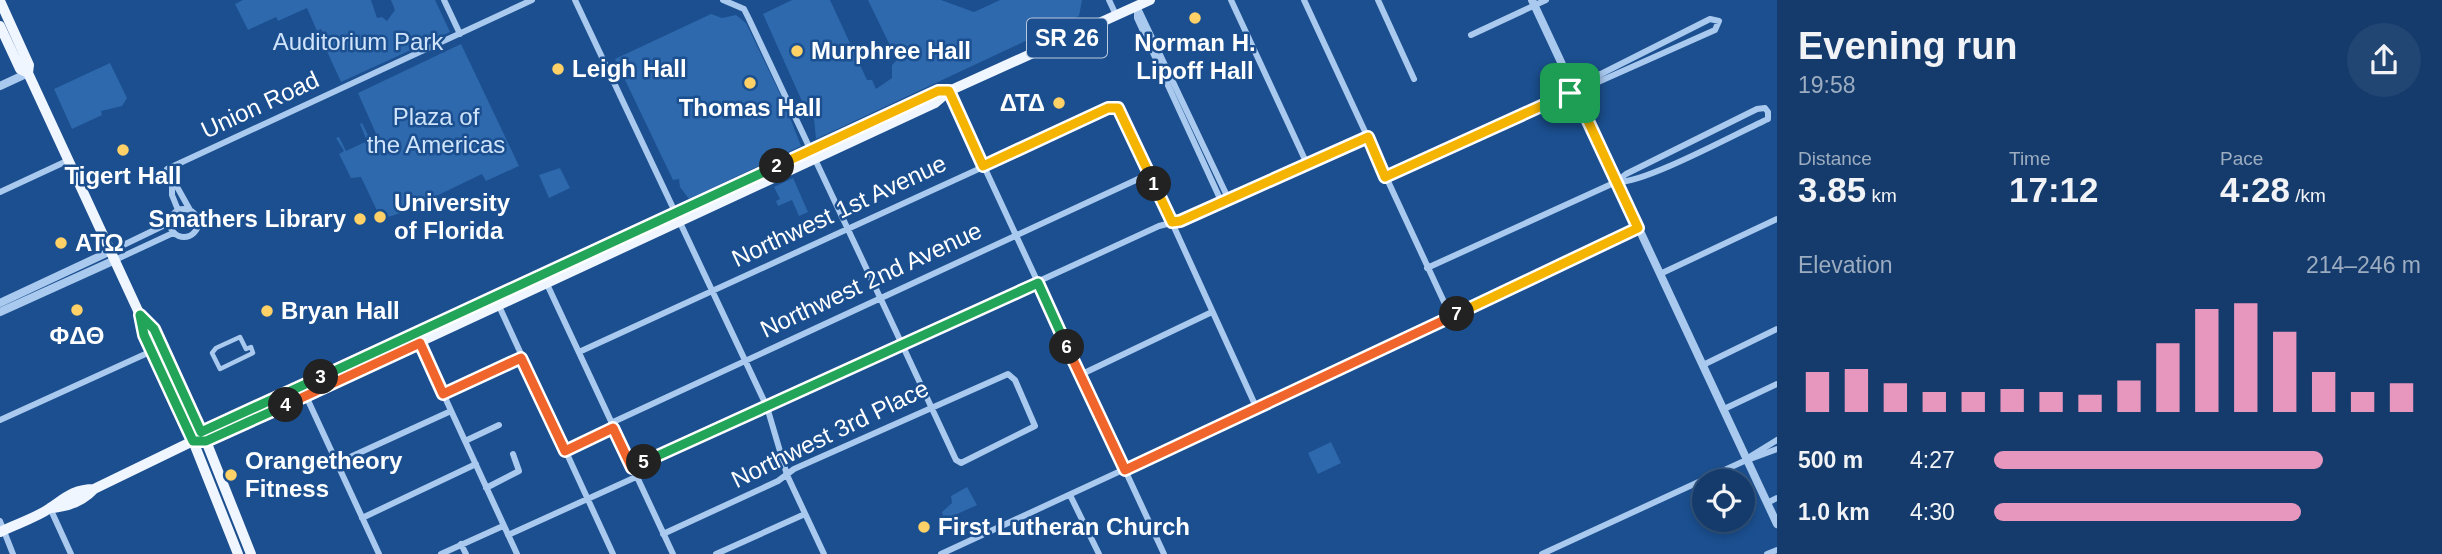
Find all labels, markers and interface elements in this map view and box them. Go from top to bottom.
marker: Norman H. Lipoff Hall [1187,10,1203,26]
road number: SR 26 [1027,19,1107,58]
button: share [2347,23,2421,97]
text: Evening run [1798,25,2018,67]
park label: Auditorium Park [273,28,444,55]
place label: Norman H. Lipoff Hall [1134,29,1256,84]
place label: Murphree Hall [811,37,971,64]
marker: Murphree Hall [789,43,805,59]
place label: Leigh Hall [572,55,687,82]
marker: Leigh Hall [550,61,566,77]
pin [1540,63,1600,123]
street label: Union Road [197,66,323,144]
text: 19:58 [1798,72,1856,98]
icon: arrive [1551,74,1589,112]
marker: Thomas Hall [742,75,758,91]
place label: ΔΤΔ [1000,89,1045,116]
place label: Thomas Hall [679,94,821,121]
marker: ΔΤΔ [1051,95,1067,111]
park label: Plaza of the Americas [367,103,505,158]
marker: Tigert Hall [115,142,131,158]
pin: 2 [760,148,794,184]
text: Distance [1798,148,1872,169]
text: Time [2009,148,2051,169]
text: Pace [2220,148,2263,169]
street label: Northwest 1st Avenue [727,149,950,272]
text: 2 [771,155,782,176]
place label: Tigert Hall [65,162,181,189]
pin: 1 [1136,166,1172,202]
text: 3.85 [1798,170,1866,209]
text: 17:12 [2009,170,2099,209]
text: 4:28 [2220,170,2290,209]
text: 1 [1148,173,1159,194]
text: km [1866,185,1897,206]
text: /km [2290,185,2326,206]
place label: University of Florida [394,189,511,244]
place label: Smathers Library [149,205,347,232]
marker: University of Florida [372,209,388,225]
marker: Smathers Library [352,211,368,227]
street label: Northwest 2nd Avenue [756,216,986,343]
place label: ΑΤΩ [75,229,124,256]
marker: ΑΤΩ [53,235,69,251]
text: Elevation [1798,252,1893,278]
text: 214–246 m [2306,252,2421,278]
pin: 7 [1440,296,1474,332]
place label: Bryan Hall [281,297,400,324]
marker: ΦΔΘ [69,302,85,318]
marker: Bryan Hall [259,303,275,319]
text: 7 [1451,303,1462,324]
place label: ΦΔΘ [50,322,104,349]
pin: 6 [1050,330,1084,364]
text: 6 [1061,336,1072,357]
pin: 3 [304,360,338,394]
text: 3 [315,366,326,387]
street label: Northwest 3rd Place [727,374,933,493]
pin: 4 [268,388,304,422]
text: 4 [280,394,291,415]
pin: 5 [626,444,662,480]
place label: Orangetheory Fitness [245,447,403,502]
text: 500 m [1798,447,1863,473]
text: 4:27 [1910,447,1955,473]
text: 5 [638,451,649,472]
marker: Orangetheory Fitness [223,467,239,483]
map controls [1692,469,1755,532]
button: locate [1692,469,1755,532]
text: 1.0 km [1798,499,1870,525]
text: 4:30 [1910,499,1955,525]
place label: First Lutheran Church [938,513,1190,540]
marker: First Lutheran Church [916,519,932,535]

